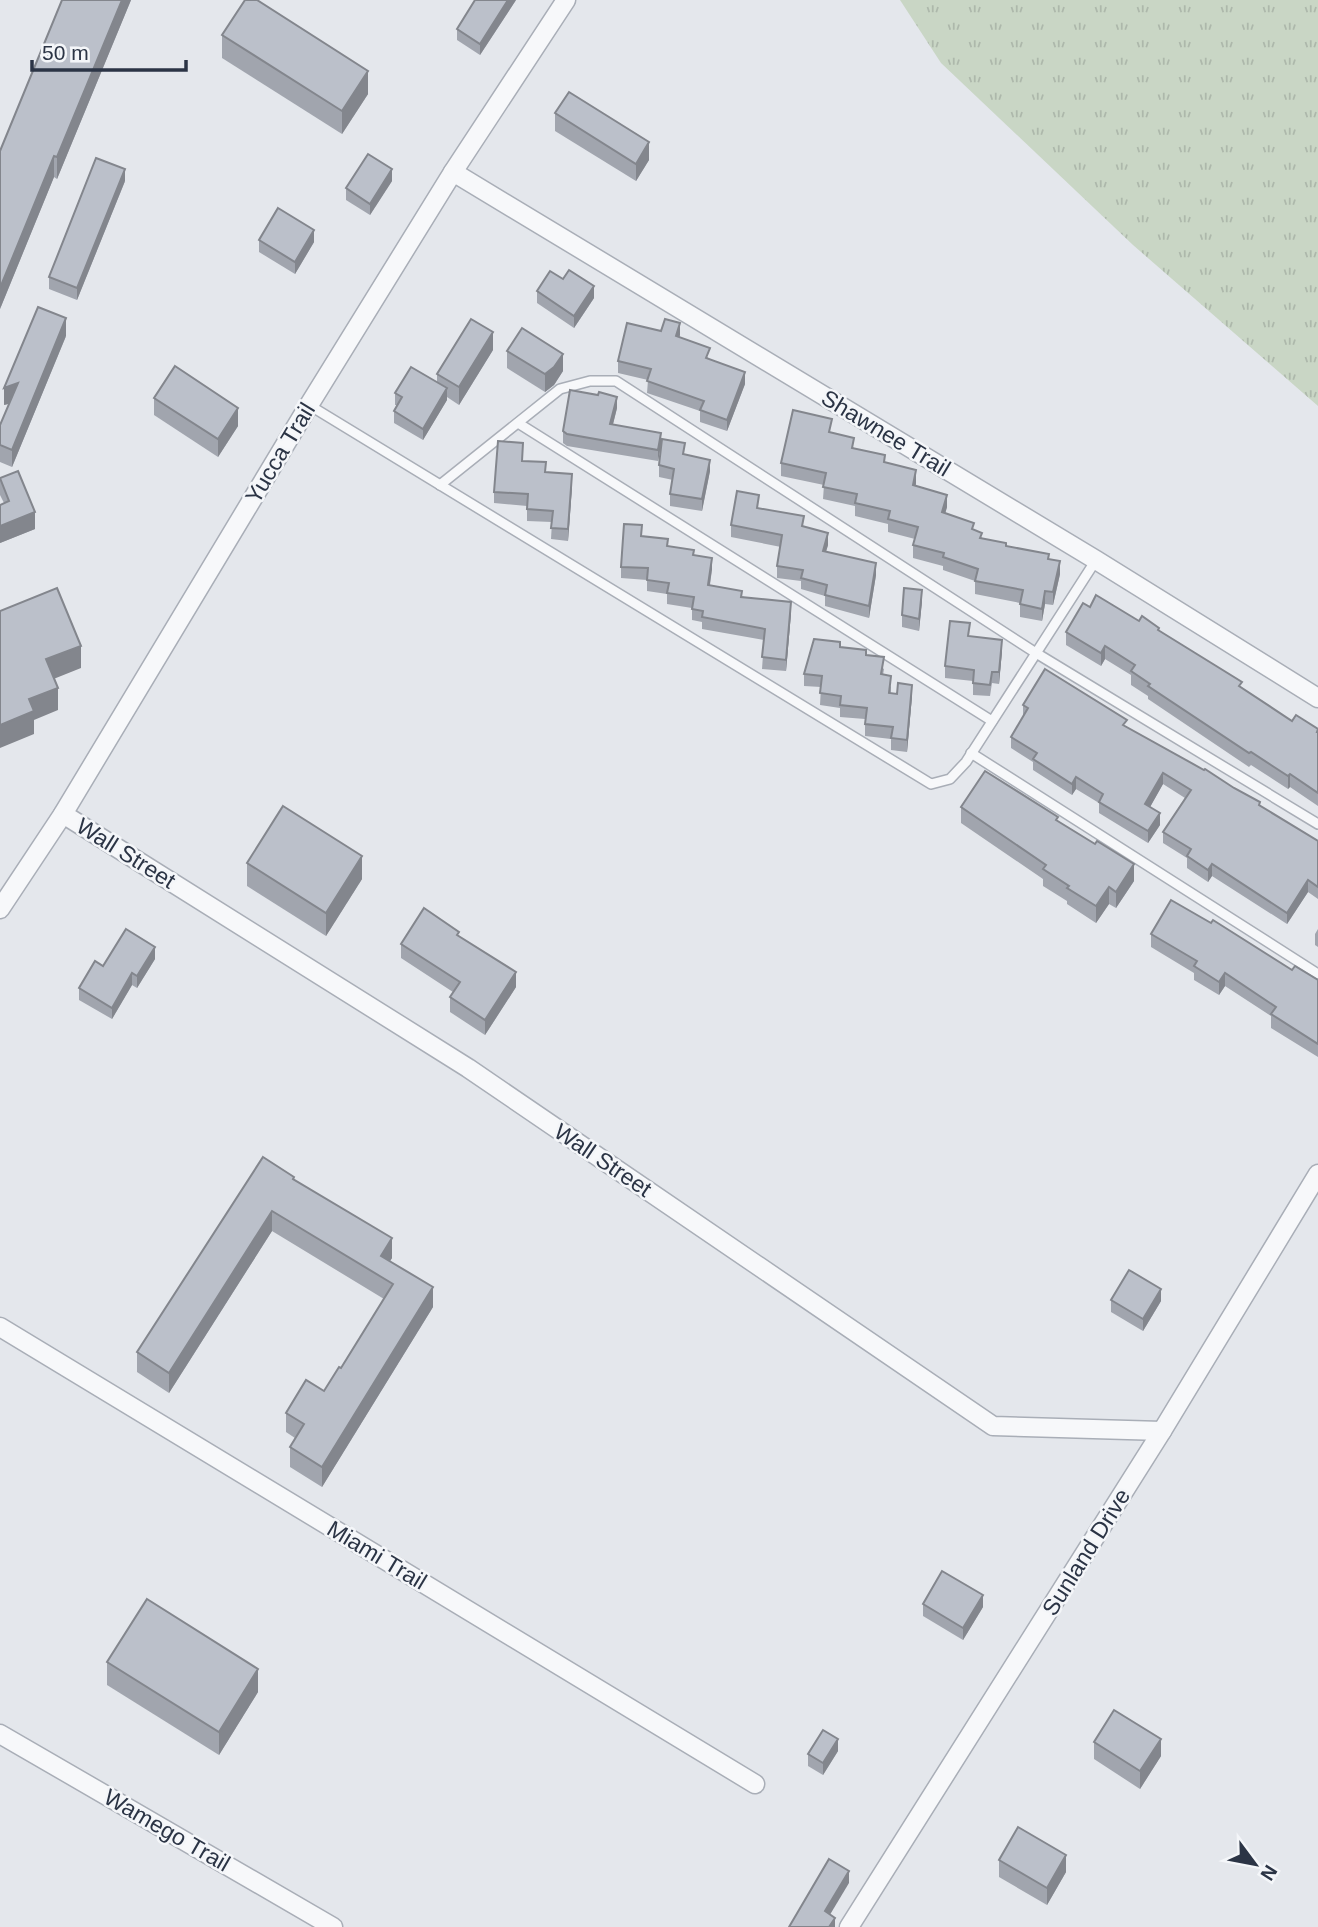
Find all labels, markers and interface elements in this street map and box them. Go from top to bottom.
scale bar [32,28,186,72]
text: 50 m [42,41,89,64]
street label: Shawnee Trail [817,384,955,482]
street label: Yucca Trail [240,398,320,508]
street label: Wall Street [72,812,181,894]
street label: Wall Street [549,1118,657,1202]
street label: Sunland Drive [1037,1484,1135,1620]
street label: Miami Trail [323,1515,431,1595]
street label: Wamego Trail [99,1783,235,1877]
north arrow [1220,1829,1290,1899]
text: N [1256,1861,1282,1884]

